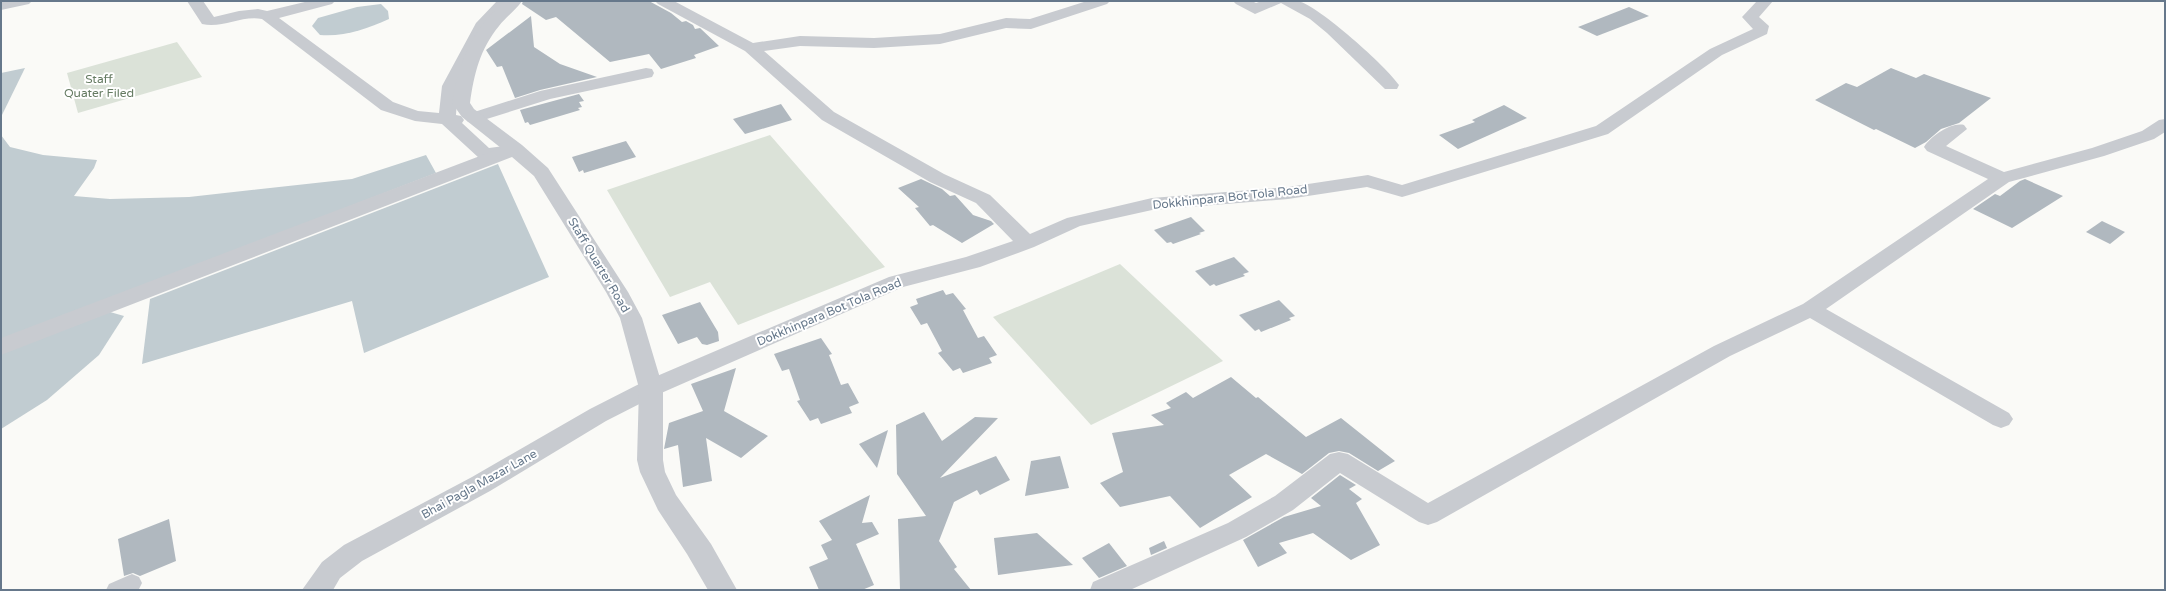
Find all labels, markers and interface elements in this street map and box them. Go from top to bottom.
park label: Staff Quater Filed [64,72,134,100]
street label: Dokkhinpara Bot Tola Road [1152,182,1308,212]
street label: Staff Quarter Road [565,215,633,315]
street label: Dokkhinpara Bot Tola Road [755,275,903,349]
street label: Bhai Pagla Mazar Lane [419,446,539,522]

